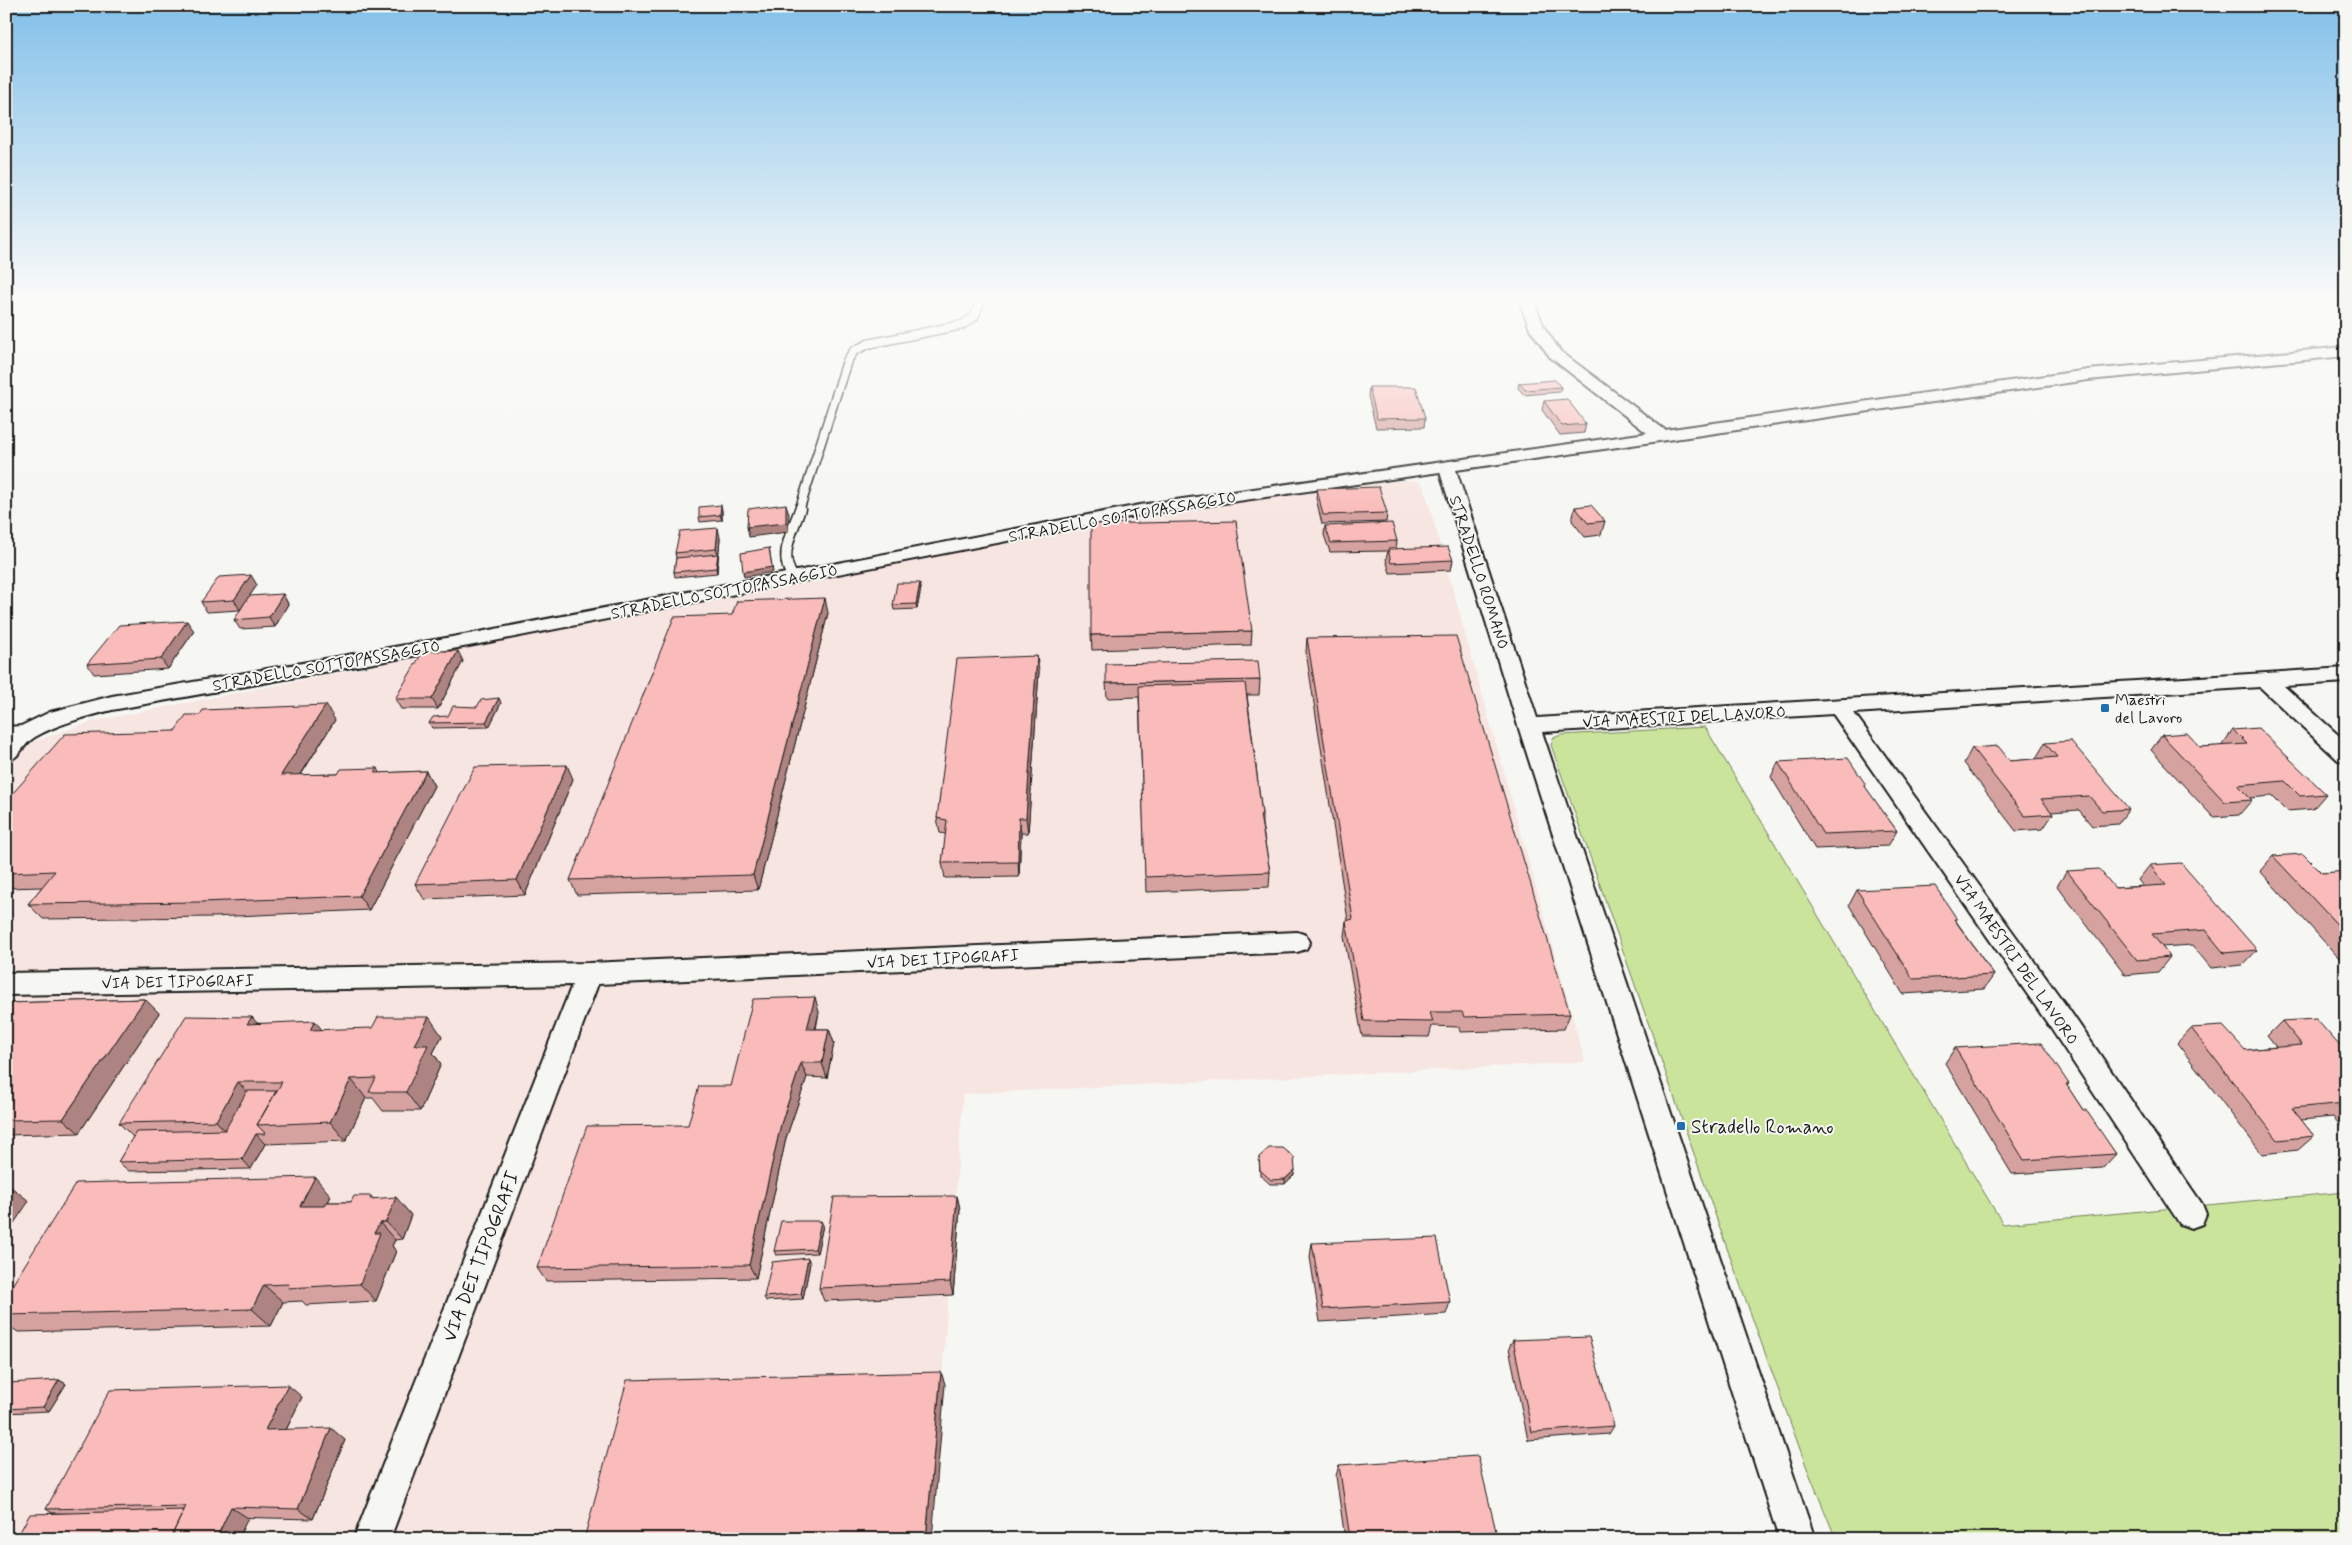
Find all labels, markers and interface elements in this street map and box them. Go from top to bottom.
street label: STRADELLO SOTTOPASSAGGIO [1007,487,1238,548]
street label: STRADELLO ROMANO [1444,493,1513,652]
street label: STRADELLO SOTTOPASSAGGIO [609,560,840,625]
street label: STRADELLO SOTTOPASSAGGIO [211,636,442,697]
place label: Maestri del Lavoro [2115,690,2182,729]
street label: VIA MAESTRI DEL LAVORO [1582,702,1786,733]
marker: Maestri del Lavoro [2099,702,2111,714]
street label: VIA MAESTRI DEL LAVORO [1949,870,2083,1049]
street label: VIA DEI TIPOGRAFI [866,945,1020,974]
street label: VIA DEI TIPOGRAFI [102,971,254,994]
place label: Stradello Romano [1691,1115,1834,1140]
marker: Stradello Romano [1675,1120,1687,1132]
street label: VIA DEI TIPOGRAFI [437,1168,526,1346]

